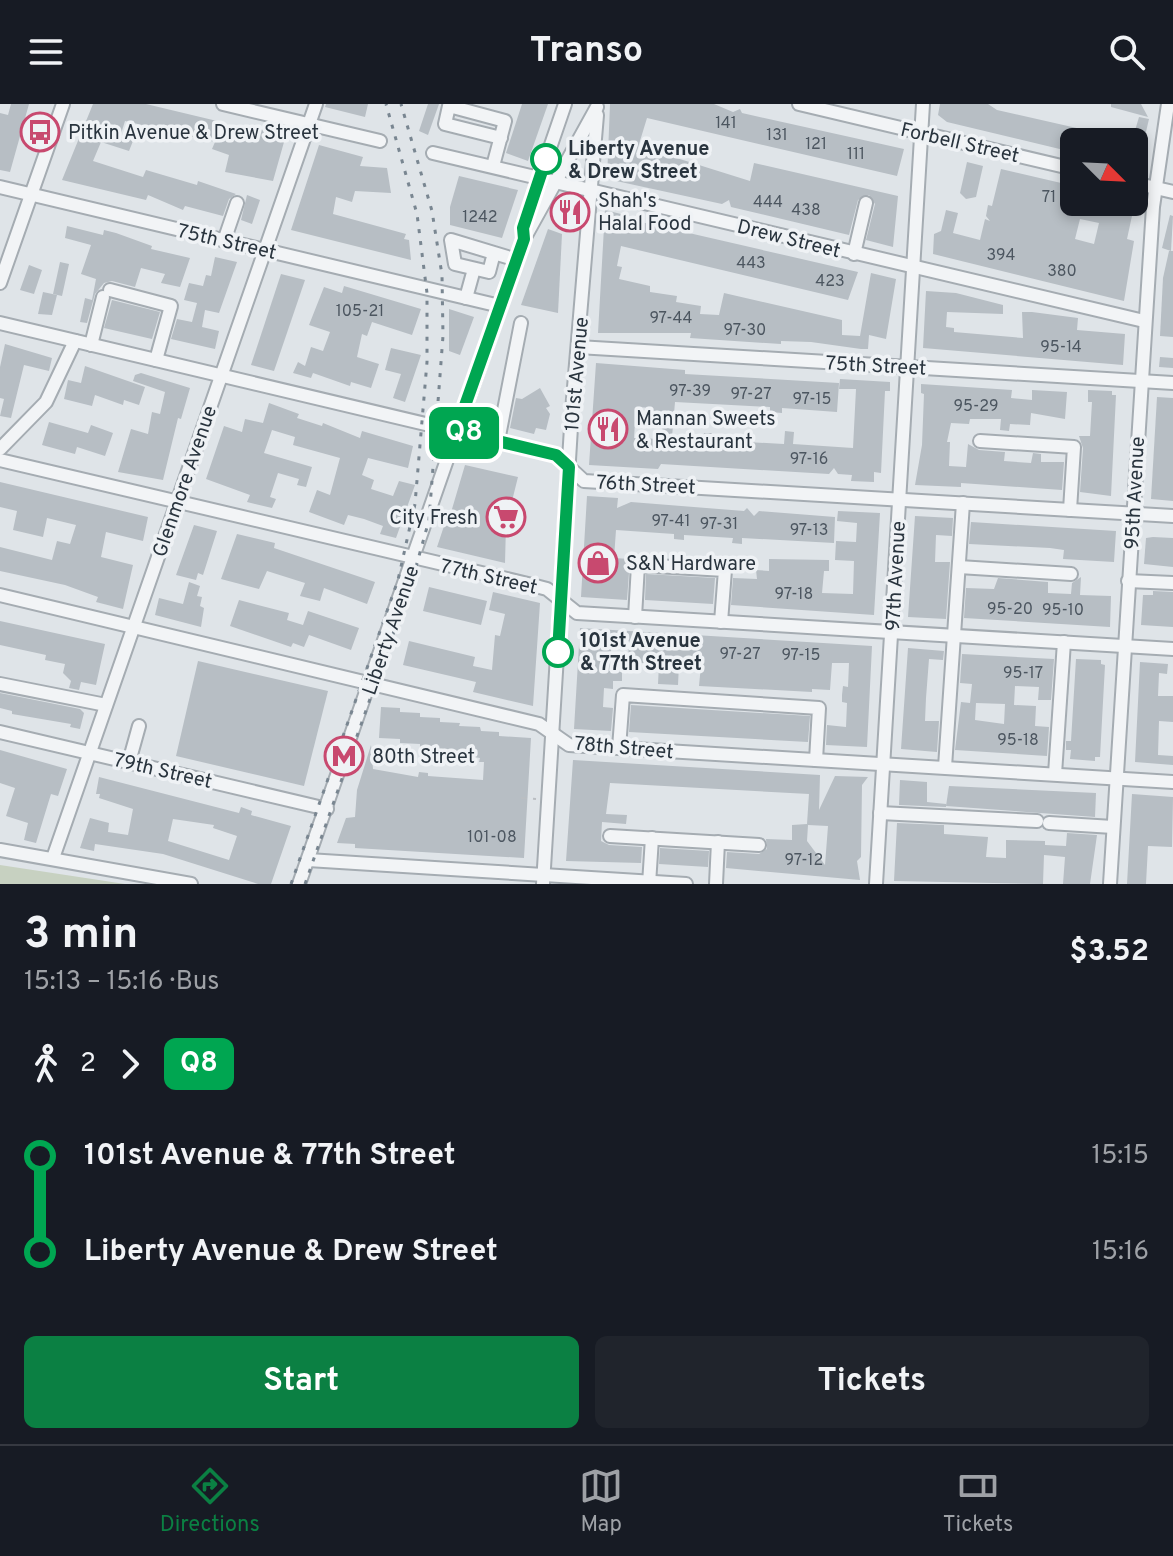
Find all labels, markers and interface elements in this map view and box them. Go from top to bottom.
text: Transo [530,29,643,75]
icon: menu [24,30,68,74]
icon: search [1105,30,1149,74]
bus stop icon: Pitkin Avenue & Drew Street [19,111,61,153]
house number: 141 [715,114,737,134]
street label: Forbell Street [898,118,1021,170]
place label: Pitkin Avenue & Drew Street [68,121,319,147]
house number: 131 [766,126,788,146]
north arrow [1060,128,1148,216]
map controls [1060,128,1148,216]
house number: 121 [805,135,827,155]
place label: Liberty Avenue & Drew Street [568,137,709,186]
marker: Liberty Avenue & Drew Street [531,144,561,174]
house number: 111 [847,145,865,165]
house number: 71 [1042,188,1056,208]
place label: Shah's Halal Food [598,189,691,238]
restaurant icon: Shah's Halal Food [549,191,591,233]
house number: 444 [753,193,783,213]
house number: 438 [791,201,821,221]
house number: 1242 [462,208,498,228]
street label: Drew Street [734,215,843,265]
street label: 75th Street [174,219,279,267]
house number: 394 [987,246,1015,266]
house number: 443 [736,254,766,274]
house number: 380 [1047,262,1077,282]
house number: 423 [815,272,845,292]
house number: 105-21 [336,302,384,322]
house number: 97-44 [650,309,692,329]
street label: 101st Avenue [560,316,596,433]
house number: 97-30 [724,321,766,341]
house number: 95-14 [1040,338,1082,358]
street label: 75th Street [825,351,927,383]
house number: 97-39 [669,382,711,402]
house number: 97-27 [731,385,772,405]
house number: 97-15 [793,390,831,410]
house number: 95-29 [953,397,999,417]
street label: Glenmore Avenue [148,402,224,561]
line badge: Q8 [428,407,500,459]
place label: Mannan Sweets & Restaurant [636,407,776,456]
restaurant icon: Mannan Sweets & Restaurant [587,408,629,450]
text: Q8 [445,415,483,451]
street label: 95th Avenue [1120,436,1152,550]
house number: 97-16 [790,450,828,470]
street label: 76th Street [596,470,696,502]
supermarket icon: City Fresh [485,496,527,538]
place label: City Fresh [389,506,478,532]
house number: 97-41 [652,512,690,532]
house number: 97-31 [700,515,738,535]
street label: 97th Avenue [881,520,913,632]
house number: 97-13 [790,521,828,541]
shop icon: S&N Hardware [577,542,619,584]
place label: S&N Hardware [626,552,756,578]
street label: 77th Street [437,554,540,602]
street label: Liberty Avenue [358,562,426,699]
house number: 97-18 [775,585,813,605]
house number: 95-20 [987,600,1033,620]
house number: 95-10 [1042,601,1084,621]
place label: 101st Avenue & 77th Street [580,629,702,678]
marker: 101st Avenue & 77th Street [543,637,573,667]
house number: 97-27 [720,645,761,665]
house number: 97-15 [782,646,820,666]
house number: 95-17 [1003,664,1043,684]
house number: 95-18 [997,731,1039,751]
street label: 78th Street [573,732,675,766]
metro station icon: 80th Street [323,735,365,777]
place label: 80th Street [372,745,475,771]
street label: 79th Street [111,748,214,796]
house number: 101-08 [467,828,517,848]
house number: 97-12 [785,851,823,871]
text: 3 min [24,908,138,964]
text: $3.52 [1070,934,1149,971]
text: 15:13 – 15:16 · Bus [24,966,220,999]
icon: walk [24,1042,68,1086]
icon: forward [108,1042,152,1086]
text: Q8 [180,1046,218,1082]
text: 2 [80,1048,96,1081]
text: 101st Avenue & 77th Street [84,1138,456,1175]
text: 15:15 [1091,1140,1149,1173]
text: Liberty Avenue & Drew Street [84,1234,498,1271]
text: 15:16 [1092,1236,1149,1269]
button: Start [24,1336,579,1428]
button: Tickets [595,1336,1149,1428]
tab: Directions [160,1464,260,1539]
tab: Map [579,1464,623,1539]
tab: Tickets [943,1464,1013,1539]

